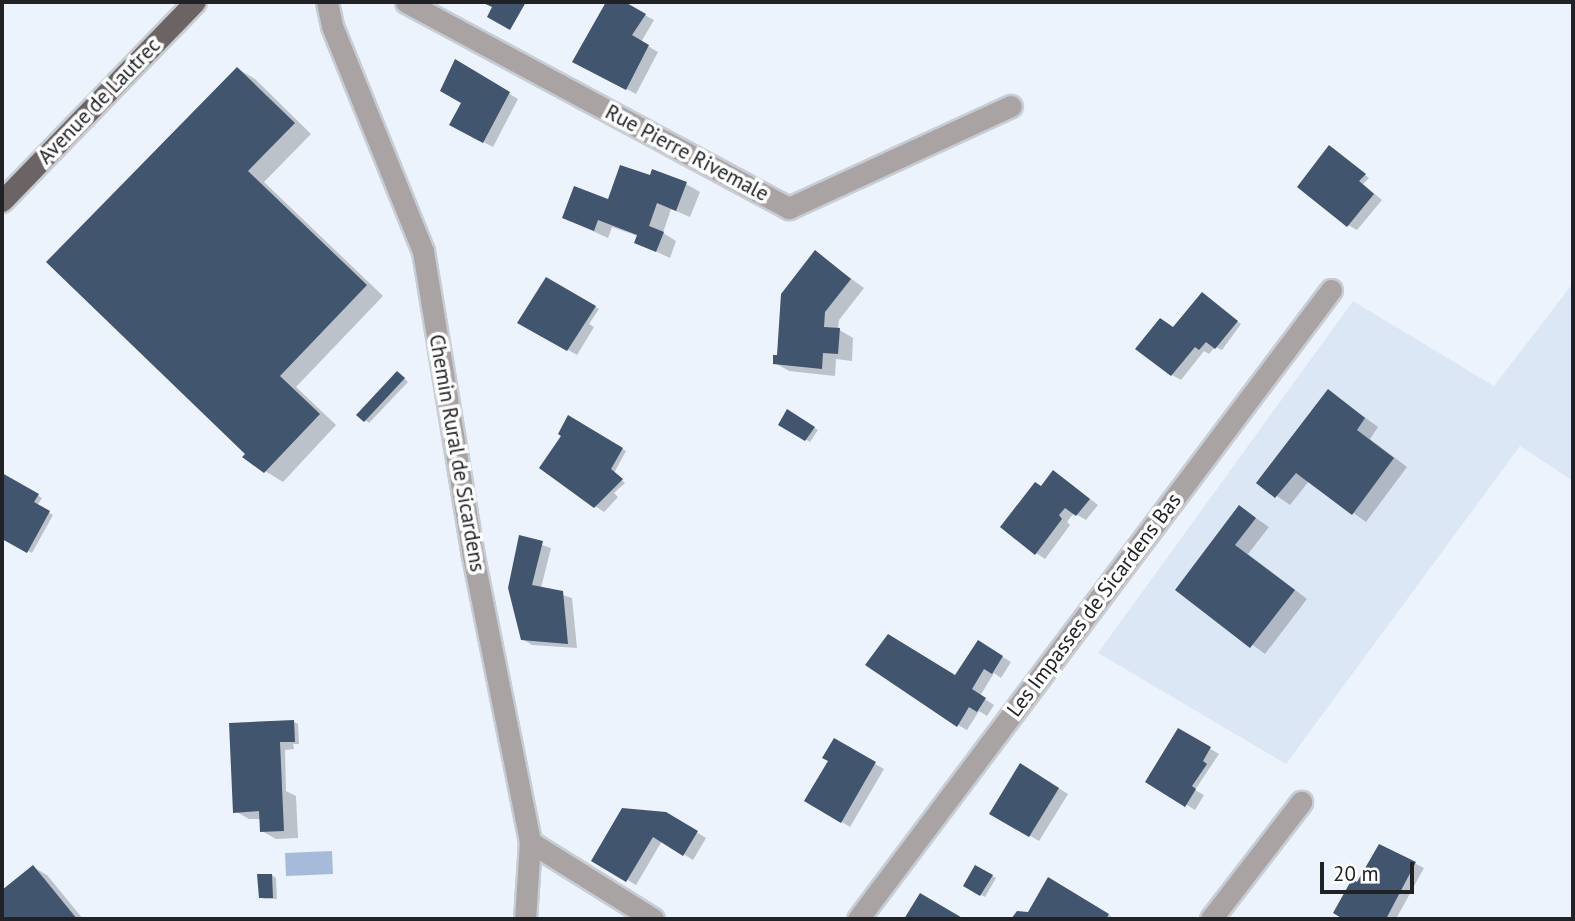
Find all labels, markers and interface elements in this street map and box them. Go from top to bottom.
street label: Avenue de Lautrec [33,33,165,169]
street label: Rue Pierre Rivemale [601,99,773,207]
street label: Chemin Rural de Sicardens [424,332,490,574]
street label: Les Impasses de Sicardens Bas [1002,488,1186,722]
scale bar [1323,848,1418,892]
text: 20 m [1333,860,1379,887]

